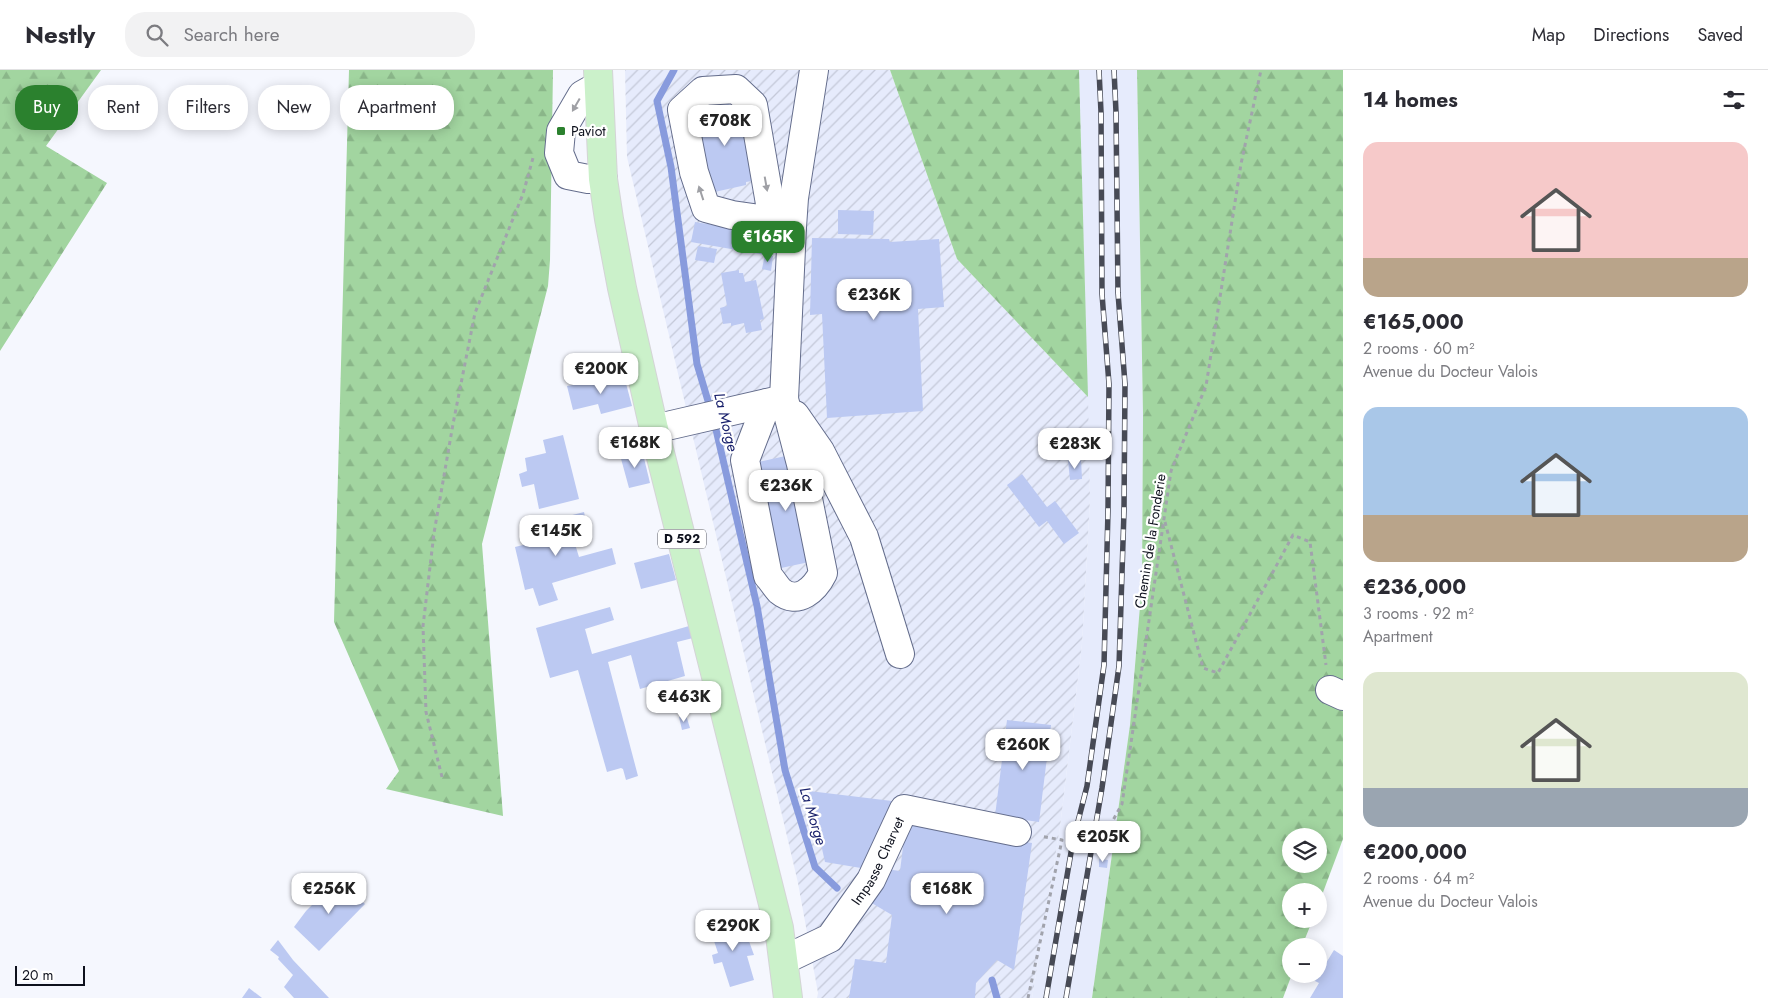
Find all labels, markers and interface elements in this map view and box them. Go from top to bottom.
search box [125,12,475,57]
text: Nestly [25,17,95,52]
icon: search [143,21,171,49]
text: Search here [183,21,279,48]
text: Map [1532,22,1565,48]
text: Directions [1593,22,1669,48]
text: Saved [1697,22,1743,48]
chip: Buy [15,85,78,130]
chip: Rent [88,85,158,130]
chip: Filters [168,85,248,130]
chip: New [258,85,330,130]
chip: Apartment [340,85,454,130]
text: 14 homes [1363,85,1458,115]
icon: filters [1720,86,1748,114]
one-way arrow [572,98,581,111]
pin: €708K [690,104,760,147]
text: €708K [699,109,751,132]
place label: Paviot [571,121,606,141]
marker: Paviot [555,125,567,137]
icon: home [1511,175,1601,265]
one-way arrow [763,176,771,192]
one-way arrow [697,185,705,200]
pin: €165K [733,220,803,263]
text: €165K [743,225,793,248]
pin: €236K [839,278,909,321]
text: €236K [848,283,900,306]
text: €165,000 [1363,307,1464,337]
text: 2 rooms · 60 m² [1363,337,1475,360]
pin: €200K [566,352,636,395]
text: €200K [574,357,628,380]
text: Avenue du Docteur Valois [1363,360,1538,383]
water label: La Morge [708,390,744,454]
pin: €168K [600,426,670,469]
pin: €283K [1040,428,1110,470]
text: €168K [610,431,660,454]
text: €283K [1049,432,1101,455]
icon: home [1511,440,1601,530]
pin: €236K [751,470,821,512]
street label: Chemin de la Fonderie [1129,472,1171,610]
text: €236K [760,474,812,497]
pin: €145K [521,514,591,557]
text: €145K [530,519,582,542]
road number: D 592 [658,529,706,548]
text: €236,000 [1363,572,1466,602]
text: 3 rooms · 92 m² [1363,602,1474,625]
text: Apartment [1363,625,1433,648]
pin: €463K [649,680,719,723]
text: €463K [657,685,711,708]
icon: home [1511,705,1601,795]
pin: €260K [988,728,1058,771]
text: €260K [996,733,1050,756]
water label: La Morge [794,784,832,848]
street label: Impasse Charvet [846,813,909,909]
pin: €205K [1068,820,1138,863]
text: €205K [1076,825,1130,848]
map controls [1282,828,1327,983]
button: layers [1282,828,1327,873]
text: €200,000 [1363,837,1467,867]
text: 2 rooms · 64 m² [1363,867,1474,890]
pin: €256K [294,872,364,915]
pin: €168K [912,872,982,915]
text: €256K [302,877,356,900]
text: €168K [922,877,972,900]
button: + [1282,883,1327,928]
text: Avenue du Docteur Valois [1363,890,1538,913]
pin: €290K [698,910,768,952]
text: €290K [706,914,760,937]
button: − [1282,938,1327,983]
scale bar [15,963,85,986]
text: 20 m [22,965,54,985]

